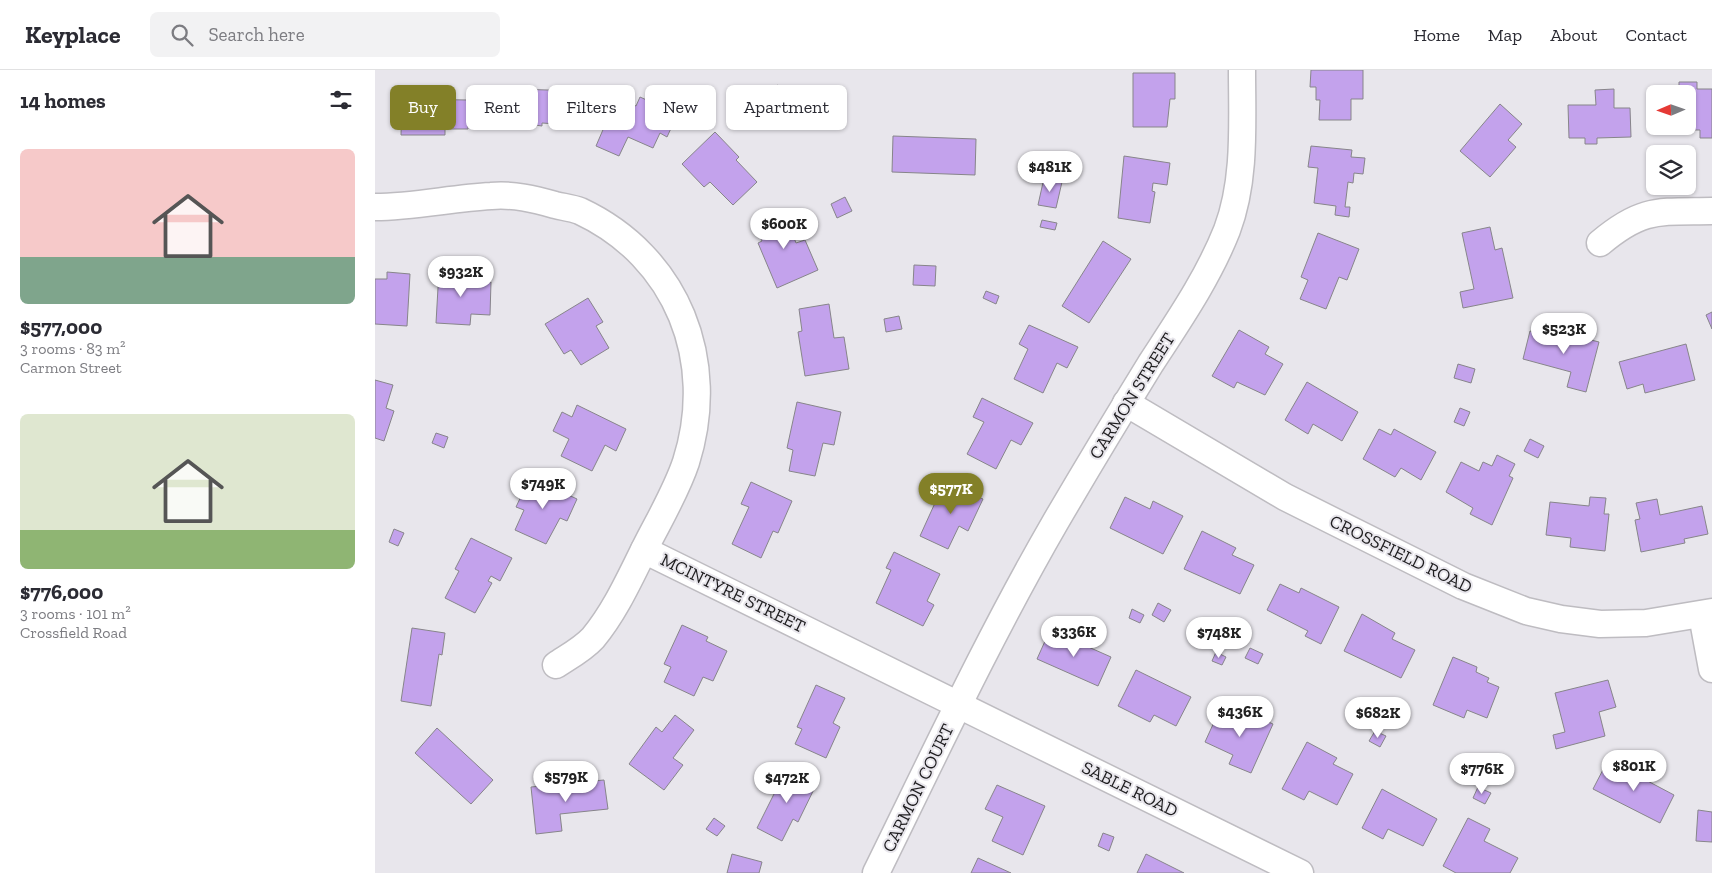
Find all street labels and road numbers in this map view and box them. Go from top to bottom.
street label: CARMON STREET [1084,329,1180,463]
street label: CROSSFIELD ROAD [1326,510,1476,598]
street label: MCINTYRE STREET [657,548,809,638]
street label: CARMON COURT [877,720,959,856]
street label: SABLE ROAD [1078,756,1182,822]

